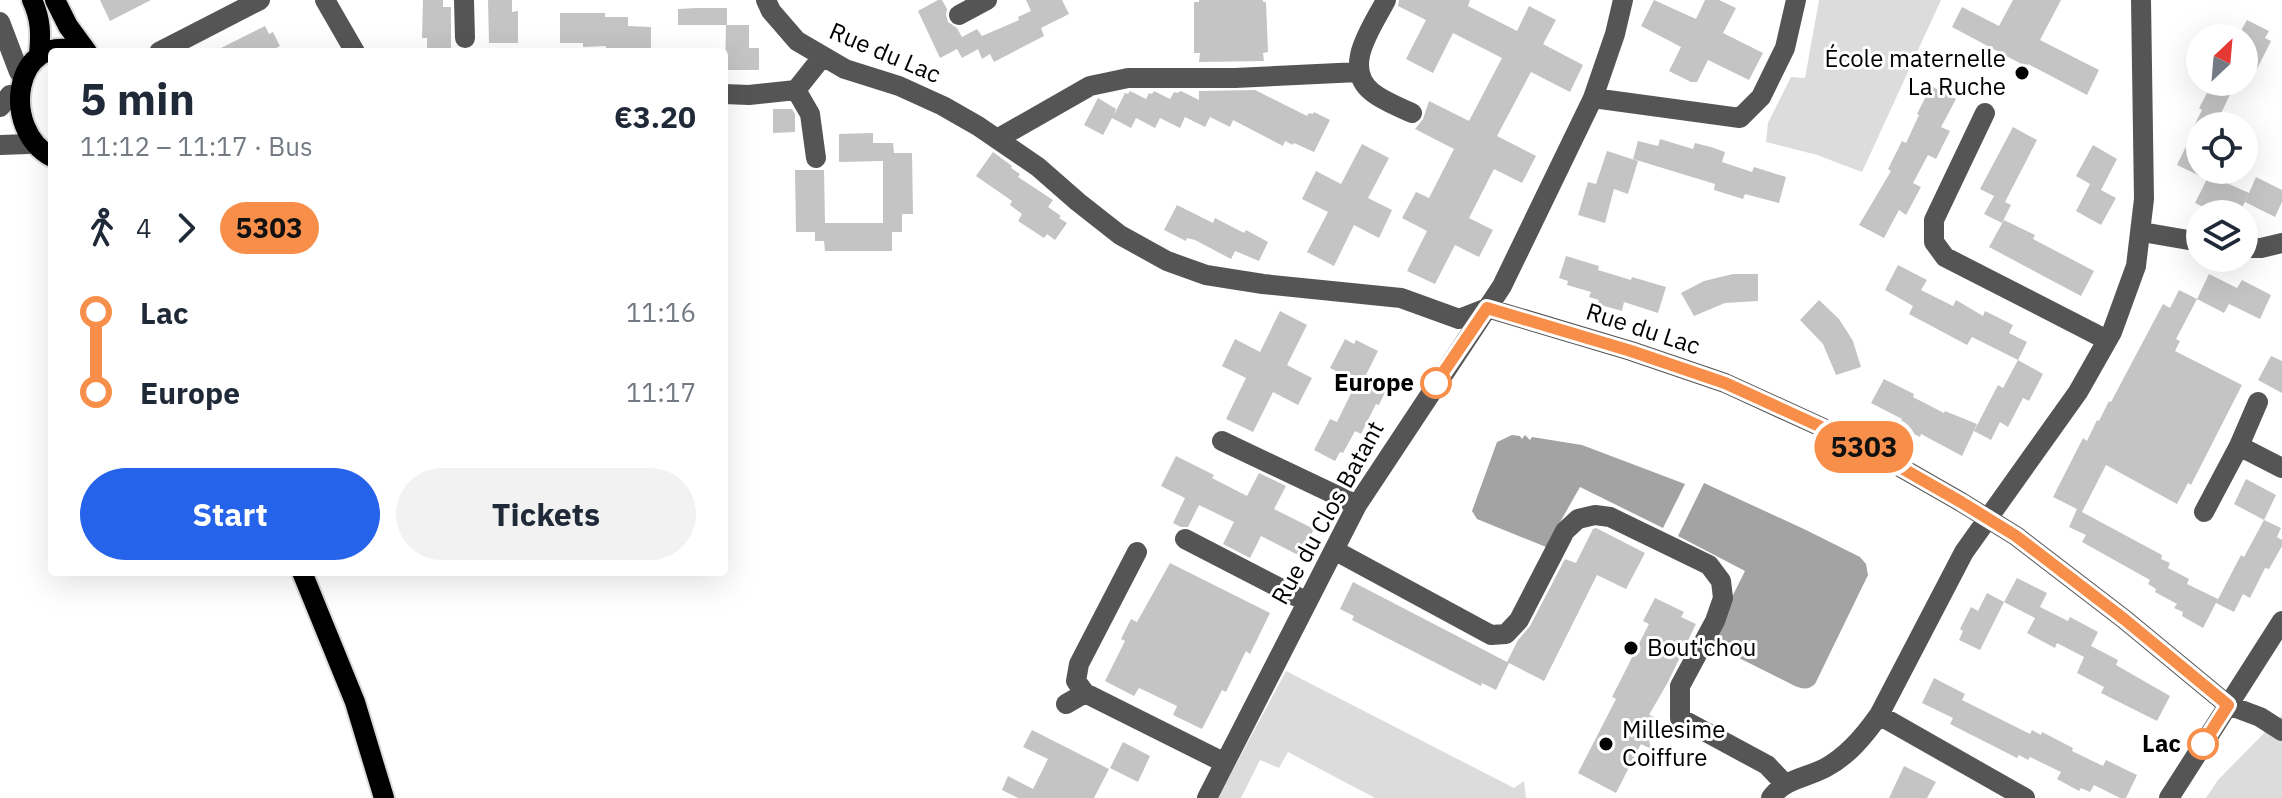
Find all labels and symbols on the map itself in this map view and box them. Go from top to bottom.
street label: Rue du Lac [825,14,946,90]
north arrow [2186,24,2258,96]
place label: École maternelle La Ruche [1825,42,2006,102]
marker: École maternelle La Ruche [2013,64,2031,82]
street label: Rue du Lac [1582,295,1704,361]
place label: Europe [1334,366,1414,398]
marker: Europe [1421,368,1451,398]
street label: Rue du Clos Batant [1263,415,1391,610]
line badge: 5303 [1808,421,1920,473]
place label: Bout'chou [1647,631,1756,663]
marker: Bout'chou [1622,639,1640,657]
place label: Millesime Coiffure [1622,713,1725,773]
place label: Lac [2142,727,2181,759]
marker: Lac [2188,729,2218,759]
marker: Millesime Coiffure [1597,735,1615,753]

